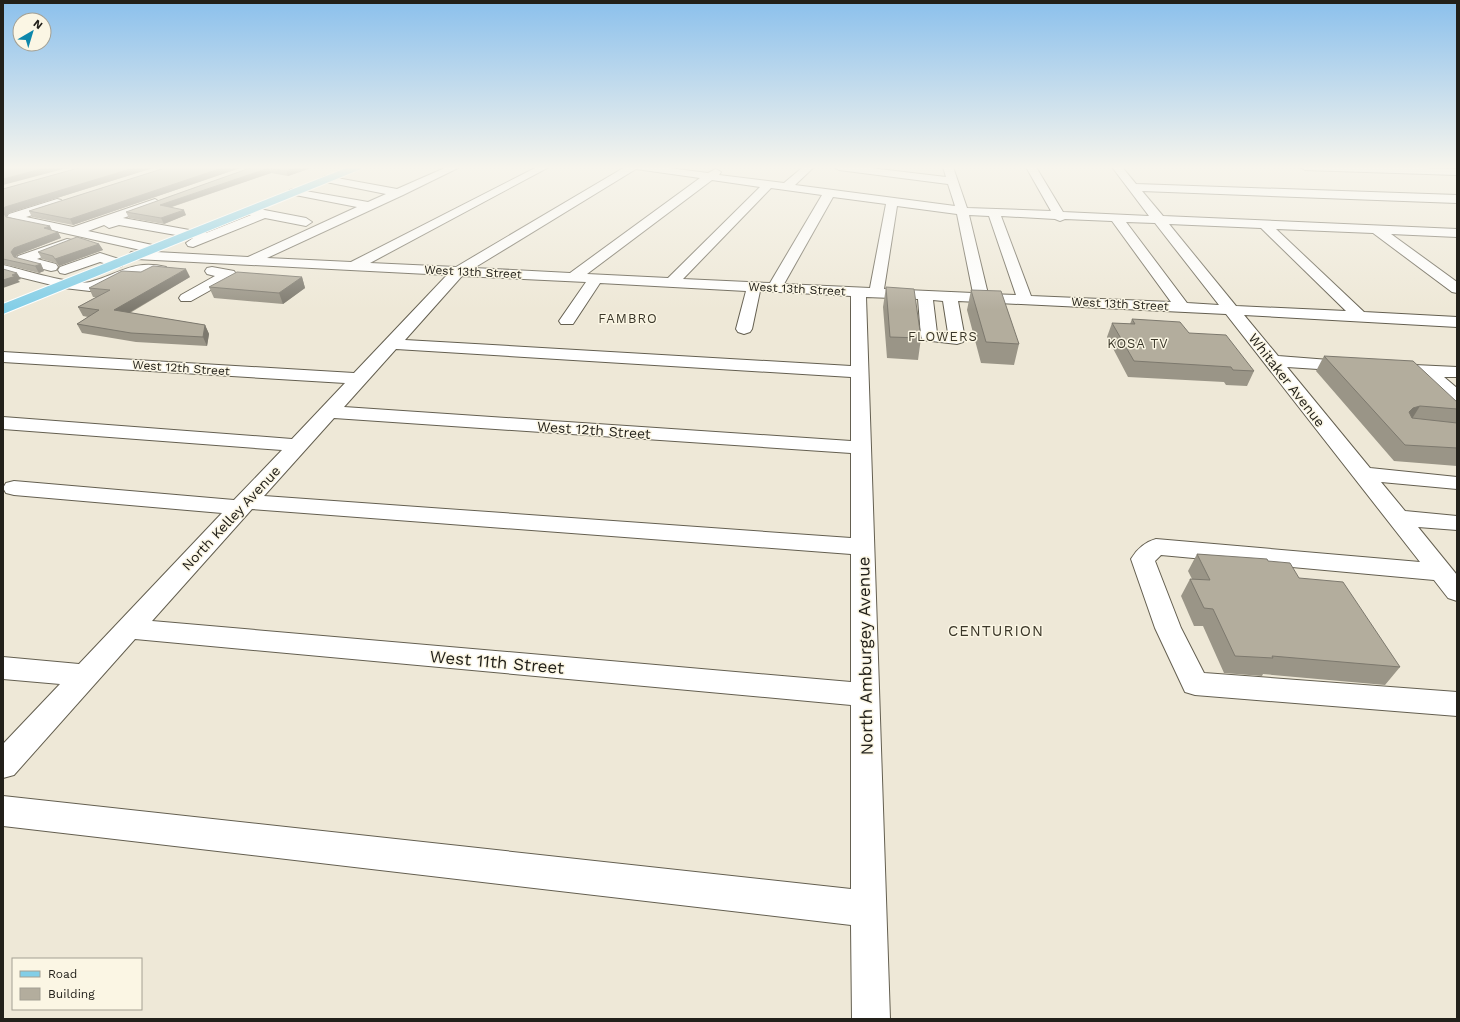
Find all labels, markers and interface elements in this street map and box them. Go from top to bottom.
north arrow [12,12,52,52]
text: N [31,17,45,32]
street label: West 13th Street [424,262,522,282]
street label: West 13th Street [748,279,846,299]
street label: West 13th Street [1071,294,1169,314]
district label: FAMBRO [598,311,658,326]
district label: FLOWERS [908,329,978,344]
street label: Whitaker Avenue [1245,330,1329,430]
district label: KOSA TV [1107,336,1169,351]
street label: West 12th Street [132,358,230,378]
street label: West 12th Street [537,418,651,442]
street label: North Kelley Avenue [179,463,283,573]
street label: North Amburgey Avenue [853,556,877,756]
district label: CENTURION [948,622,1044,640]
street label: West 11th Street [429,646,565,678]
legend [12,958,142,1010]
text: Road [48,967,77,981]
text: Building [48,987,95,1001]

